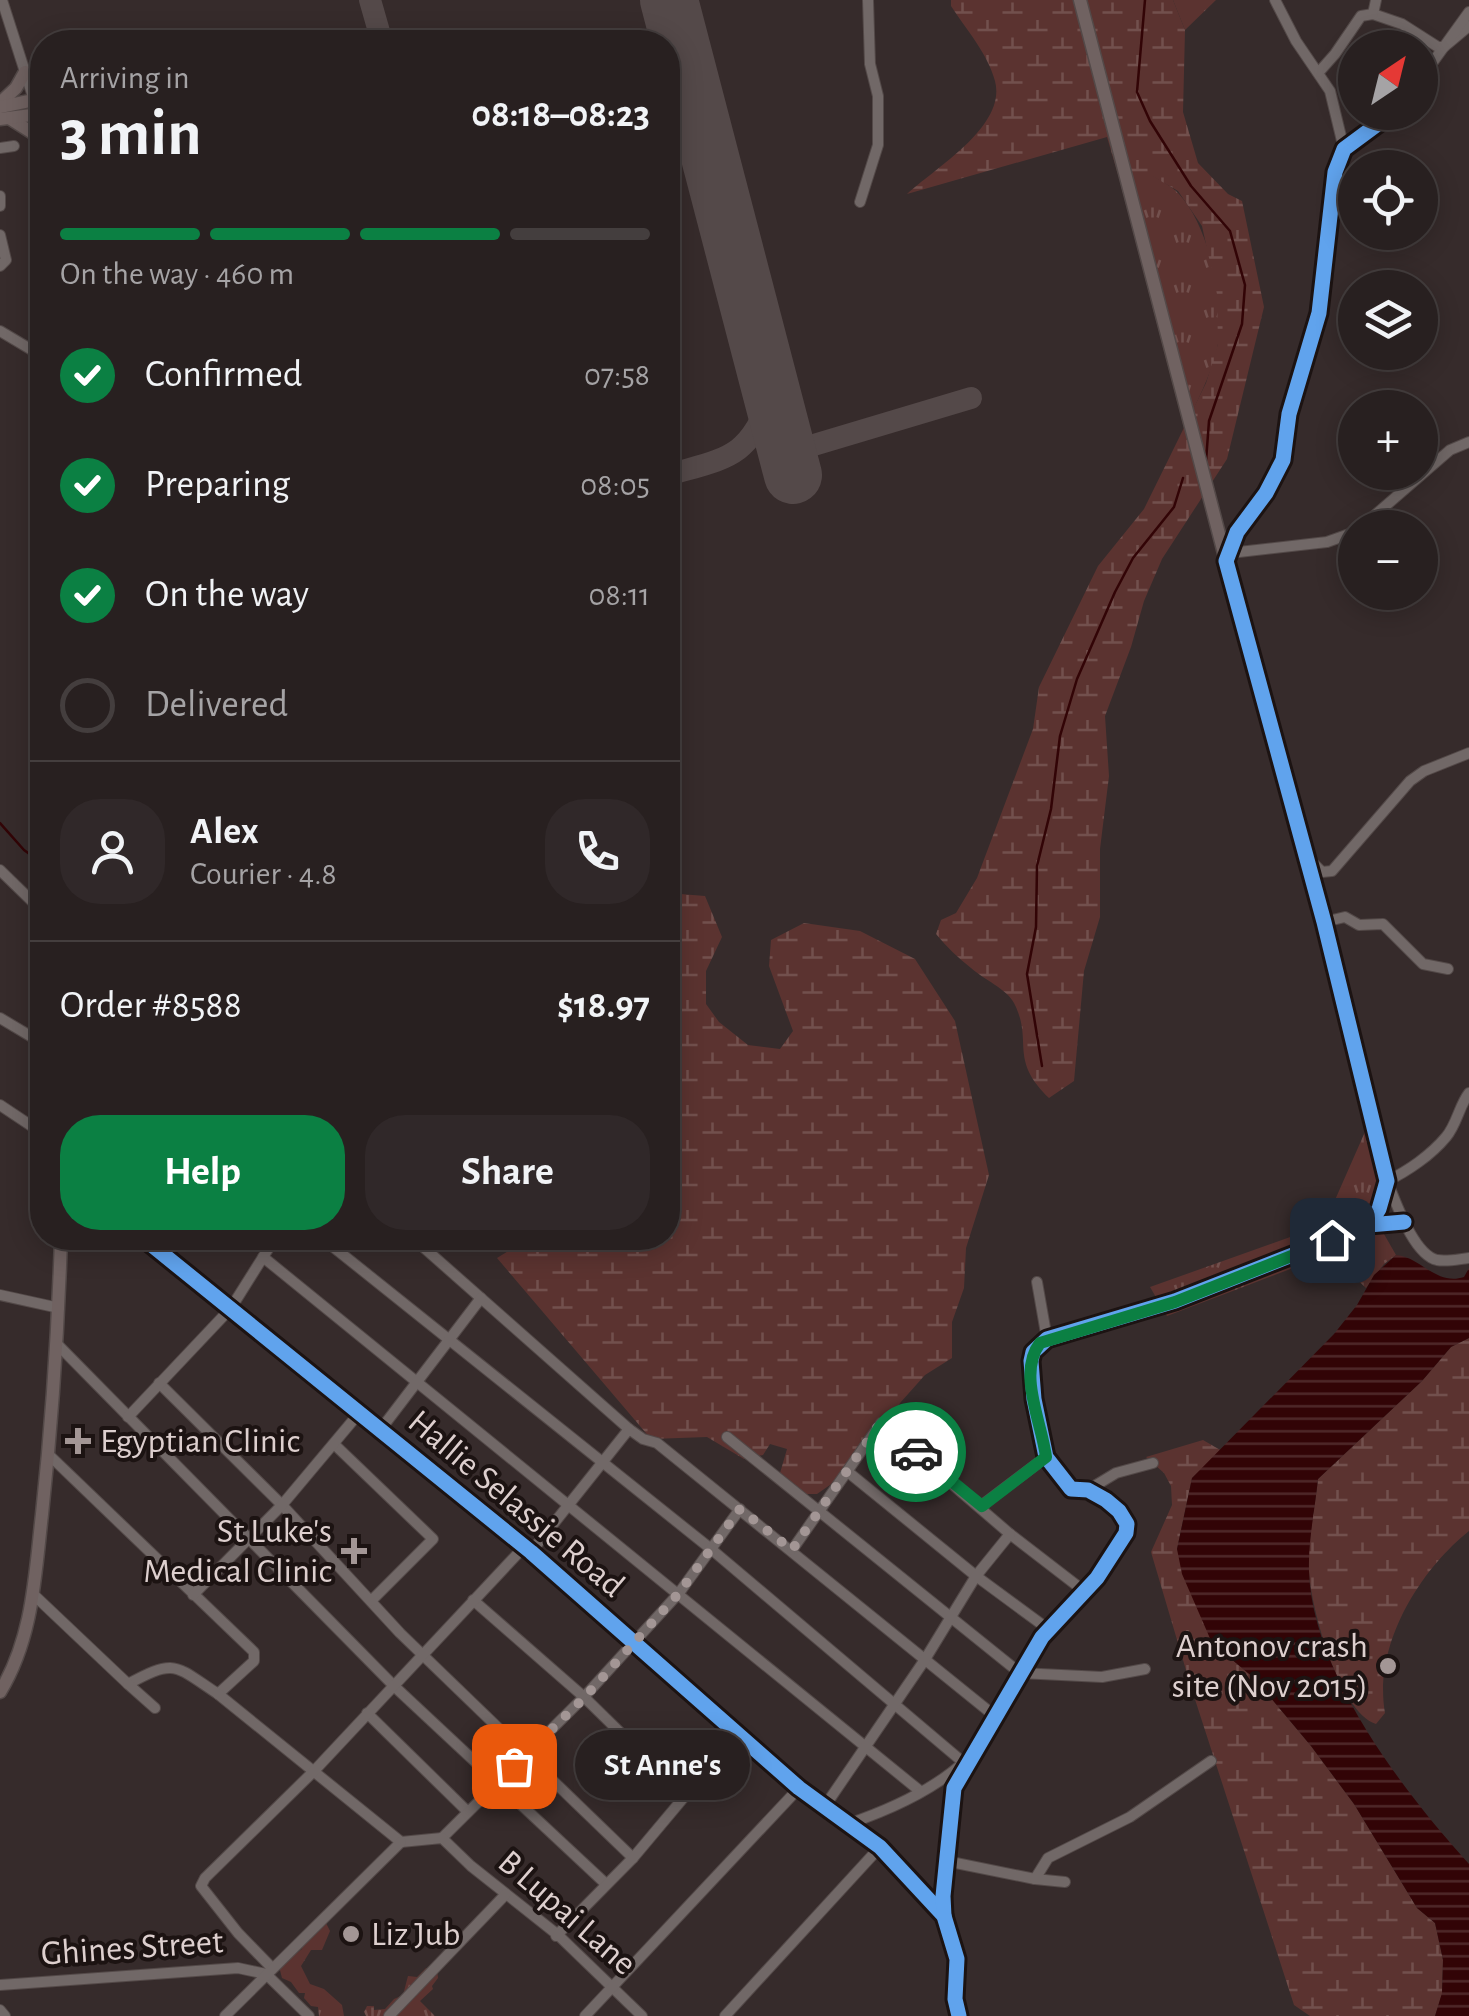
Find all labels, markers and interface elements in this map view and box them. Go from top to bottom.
north arrow [1338,30,1438,130]
map controls [1338,30,1438,610]
text: Arriving in [60,62,189,94]
text: 08:18–08:23 [471,96,650,134]
text: 3 min [60,102,202,167]
button: locate [1338,150,1438,250]
text: On the way · 460 m [60,258,294,290]
button: layers [1338,270,1438,370]
icon: check [60,348,115,403]
text: Confirmed [145,356,302,394]
text: 07:58 [584,359,650,391]
button: + [1338,390,1438,490]
icon: check [60,458,115,513]
text: Preparing [145,466,290,504]
text: 08:05 [580,469,650,501]
button: − [1338,510,1438,610]
icon: check [60,568,115,623]
text: On the way [145,576,309,614]
text: 08:11 [589,579,650,611]
text: Delivered [145,686,288,724]
button: person [60,799,165,904]
button: phone [545,799,650,904]
text: Alex [190,813,259,851]
text: Courier · 4.8 [190,858,337,890]
text: Order #8588 [60,987,242,1025]
text: $18.97 [557,987,650,1025]
button: Help [60,1115,345,1230]
button: Share [365,1115,650,1230]
pin [1290,1198,1375,1283]
icon: home [1305,1213,1360,1268]
courier [866,1402,966,1502]
street label: Hallie Selassie Road [401,1404,631,1604]
place label: Egyptian Clinic [100,1424,300,1459]
icon: car [889,1425,944,1480]
marker: Egyptian Clinic [65,1428,91,1454]
place label: St Luke's Medical Clinic [143,1514,332,1589]
marker: St Luke's Medical Clinic [341,1538,367,1564]
place label: Antonov crash site (Nov 2015) [1172,1629,1368,1704]
marker: Antonov crash site (Nov 2015) [1377,1655,1399,1677]
pin [472,1724,557,1809]
callout: St Anne's [574,1731,749,1801]
icon: bag [487,1739,542,1794]
text: St Anne's [604,1749,721,1781]
street label: B Lupai Lane [491,1844,643,1982]
place label: Liz Jub [371,1917,461,1952]
marker: Liz Jub [340,1923,362,1945]
street label: Ghines Street [40,1924,224,1972]

